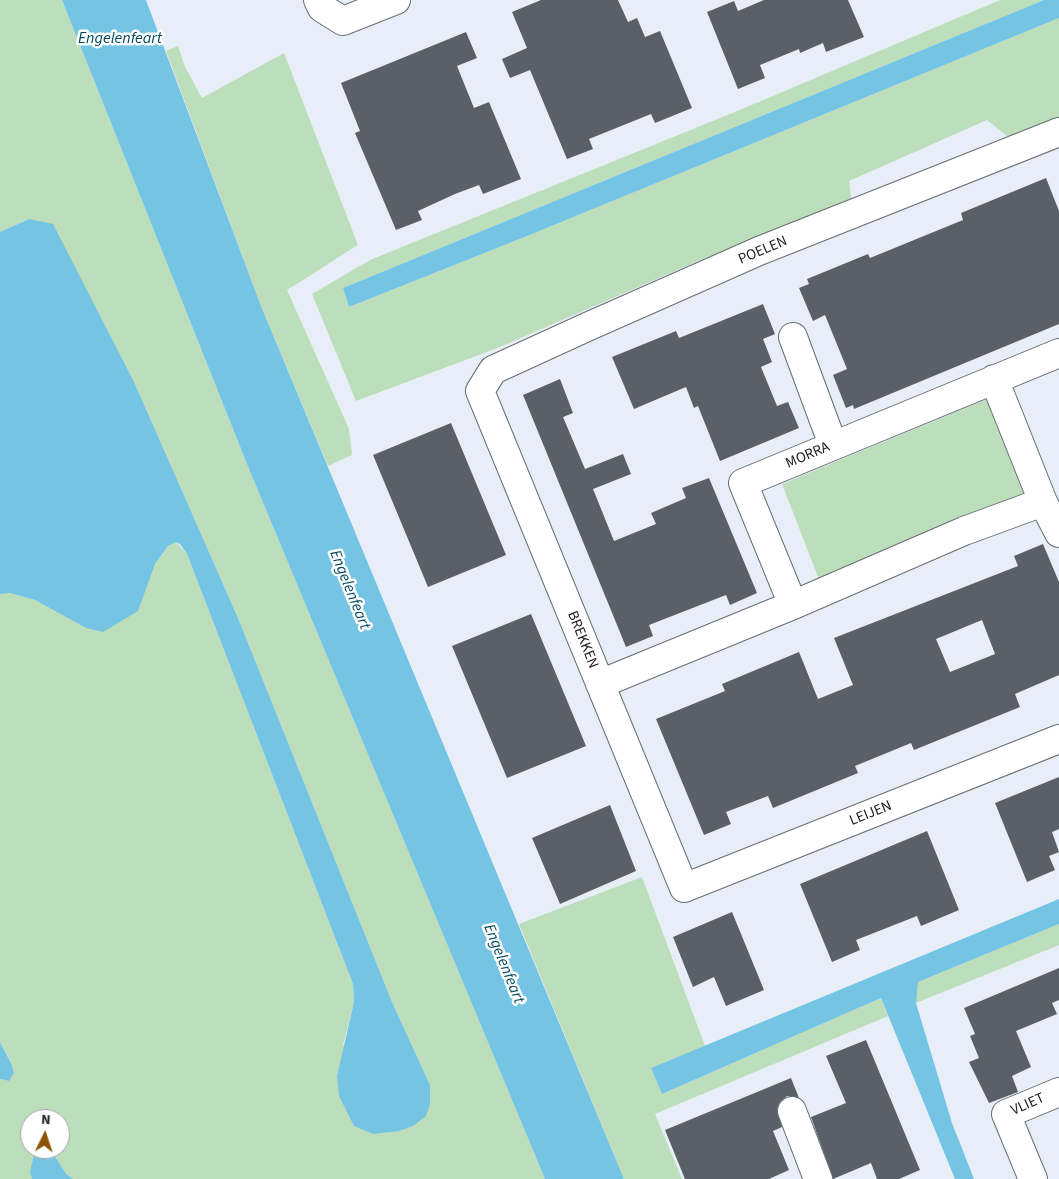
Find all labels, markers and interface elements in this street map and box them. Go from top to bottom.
water label: Engelenfeart [78,29,162,49]
street label: POELEN [736,233,790,269]
street label: MORRA [783,439,833,473]
water label: Engelenfeart [324,548,374,632]
street label: BREKKEN [562,609,602,671]
street label: LEIJEN [847,797,895,831]
water label: Engelenfeart [478,922,528,1006]
street label: VLIET [1008,1090,1048,1120]
north arrow [20,1109,70,1159]
text: N [41,1110,51,1130]

